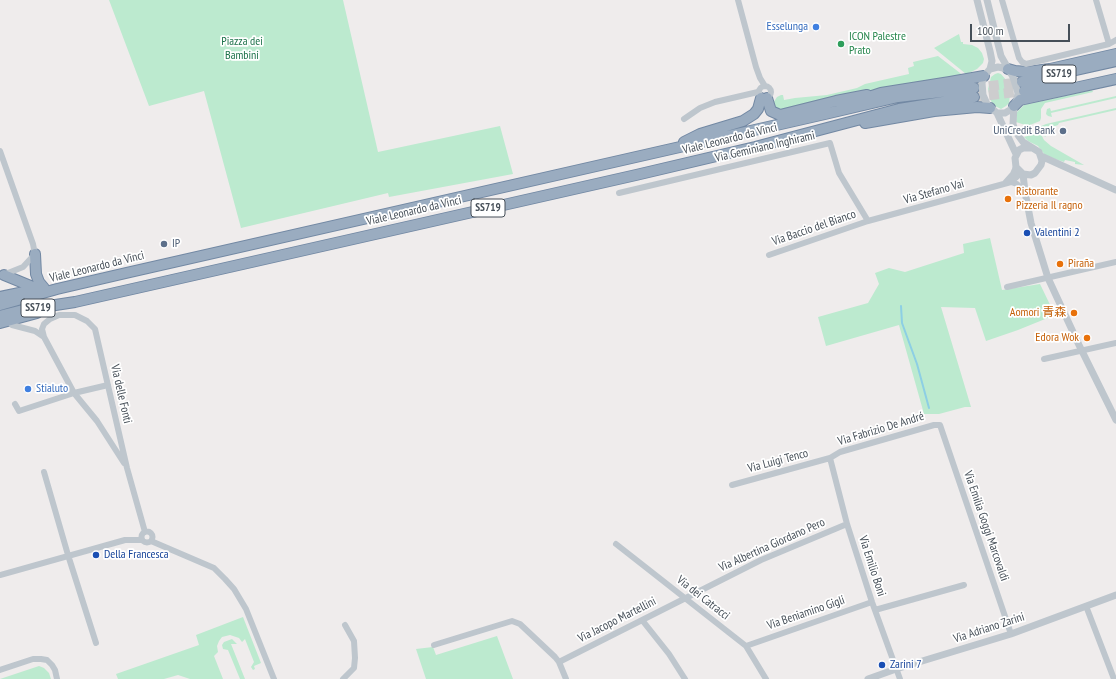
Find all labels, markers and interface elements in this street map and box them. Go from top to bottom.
scale bar [972,16,1072,42]
place label: Esselunga [767,20,808,34]
marker: Esselunga [811,22,821,32]
text: 100 m [977,23,1004,38]
place label: ICON Palestre Prato [849,30,906,58]
park label: Piazza dei Bambini [221,35,263,63]
marker: ICON Palestre Prato [836,39,846,49]
road number: SS719 [1042,65,1076,83]
street label: Viale Leonardo da Vinci [681,120,779,158]
place label: UniCredit Bank [993,124,1055,138]
marker: UniCredit Bank [1058,126,1068,136]
street label: Via Geminiano Inghirami [714,129,816,165]
street label: Via Stefano Vai [902,177,966,207]
place label: Ristorante Pizzeria Il ragno [1016,185,1083,213]
street label: Viale Leonardo da Vinci [365,193,463,229]
marker: Ristorante Pizzeria Il ragno [1003,194,1013,204]
road number: SS719 [471,199,505,217]
street label: Via Baccio del Bianco [770,207,858,249]
place label: Valentini 2 [1035,226,1080,240]
marker: Valentini 2 [1022,228,1032,238]
place label: IP [172,237,180,251]
marker: IP [159,239,169,249]
street label: Viale Leonardo da Vinci [48,248,146,286]
place label: Piraña [1068,257,1094,271]
marker: Piraña [1055,259,1065,269]
road number: SS719 [21,299,55,317]
place label: Aomori 青森 [1010,306,1066,320]
marker: Aomori 青森 [1069,308,1079,318]
place label: Edora Wok [1035,331,1079,345]
marker: Edora Wok [1082,333,1092,343]
street label: Via delle Fonti [107,363,135,425]
place label: Stialuto [36,382,68,396]
marker: Stialuto [23,384,33,394]
street label: Via Fabrizio De André [836,409,926,449]
street label: Via Luigi Tenco [746,446,810,476]
street label: Via Emilia Goggi Marcovaldi [960,469,1012,583]
street label: Via Albertina Giordano Pero [717,515,827,575]
street label: Via Emilio Boni [855,534,889,598]
place label: Della Francesca [104,548,169,562]
marker: Della Francesca [91,550,101,560]
street label: Via dei Catracci [674,573,732,623]
street label: Via Beniamino Gigli [765,593,847,633]
street label: Via Jacopo Martellini [576,594,658,646]
street label: Via Adriano Zarini [952,610,1026,646]
place label: Zarini 7 [890,658,922,672]
marker: Zarini 7 [877,660,887,670]

